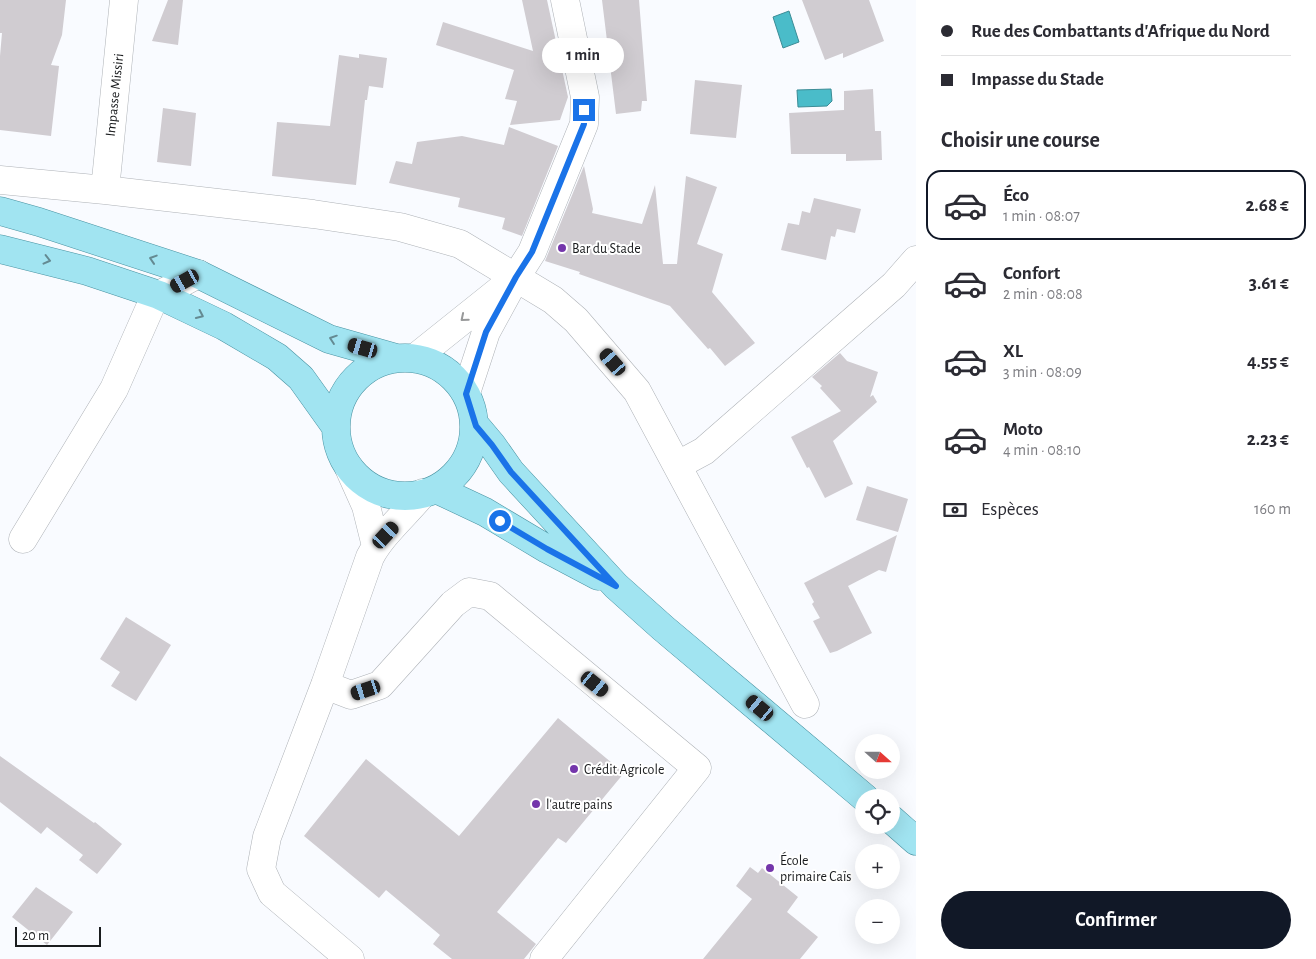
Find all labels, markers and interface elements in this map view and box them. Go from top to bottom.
text: Rue des Combattants d'Afrique du Nord [971,22,1270,41]
callout: 1 min [543,38,625,72]
text: 1 min [566,47,600,63]
street label: Impasse Missiri [104,53,126,137]
text: Impasse du Stade [971,70,1104,89]
route end [573,99,595,121]
text: Choisir une course [941,129,1100,151]
icon: car [943,183,988,228]
text: Éco [1003,186,1029,205]
text: 2.68 € [1245,196,1289,215]
text: 1 min · 08:07 [1003,208,1080,224]
marker: Bar du Stade [556,242,568,254]
place label: Bar du Stade [572,242,641,256]
one-way arrow [43,255,51,265]
one-way arrow [149,255,158,265]
icon: car [943,261,988,306]
text: Confort [1003,264,1060,283]
car [168,267,201,295]
text: 3.61 € [1249,274,1289,293]
text: 2 min · 08:08 [1003,286,1083,302]
one-way arrow [195,308,204,319]
one-way arrow [461,313,470,321]
one-way arrow [329,335,338,345]
car [346,337,379,359]
icon: car [943,339,988,384]
text: XL [1003,342,1023,361]
car [597,346,628,378]
text: 4.55 € [1247,352,1289,371]
text: 3 min · 08:09 [1003,364,1082,380]
icon: car [943,417,988,462]
text: Moto [1003,420,1043,439]
text: 2.23 € [1247,430,1289,449]
text: 4 min · 08:10 [1003,442,1081,458]
icon: cash [941,496,969,524]
text: Espèces [981,500,1039,519]
text: 160 m [1254,501,1291,517]
route start [489,510,511,532]
car [370,519,401,551]
car [578,669,611,699]
car [349,678,382,702]
car [743,693,776,723]
north arrow [855,734,900,779]
map controls [855,734,900,944]
marker: Crédit Agricole [568,763,580,775]
place label: Crédit Agricole [584,763,664,777]
button: locate [855,789,900,834]
marker: l'autre pains [530,798,542,810]
place label: l'autre pains [546,798,612,812]
button: + [855,844,900,889]
place label: École primaire Caïs [780,851,852,884]
marker: École primaire Caïs [764,862,776,874]
button: Confirmer [941,891,1291,949]
button: − [855,899,900,944]
scale bar [15,924,101,947]
text: 20 m [22,929,49,943]

